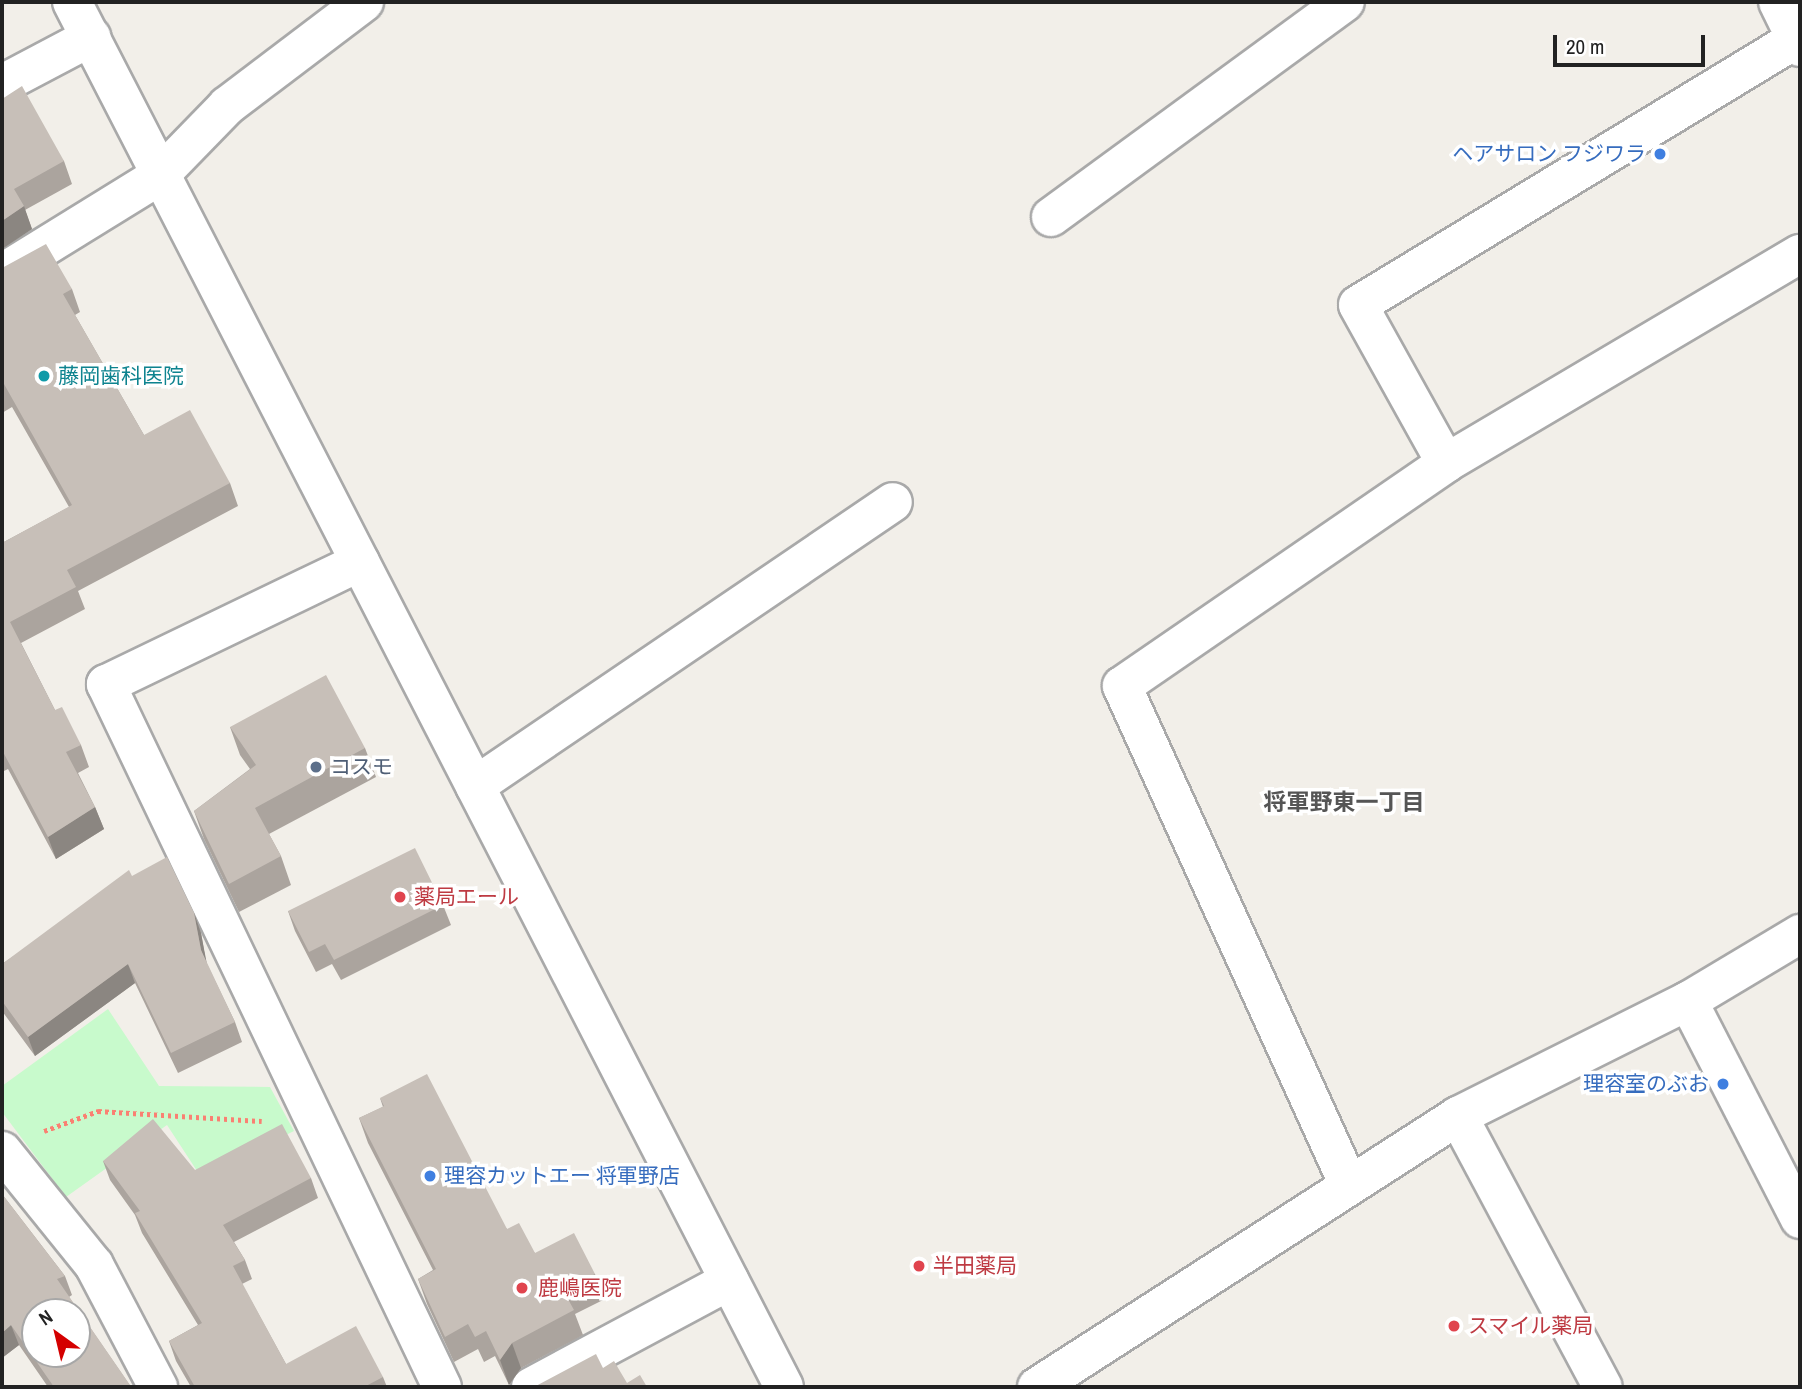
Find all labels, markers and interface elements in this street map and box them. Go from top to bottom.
scale bar [1557,21,1709,65]
text: 20 m [1566,32,1604,61]
place label: ヘアサロン フジワラ [1452,141,1646,167]
marker: ヘアサロン フジワラ [1652,146,1668,162]
place label: 藤岡歯科医院 [58,363,184,389]
marker: 藤岡歯科医院 [36,368,52,384]
place label: コスモ [330,754,393,780]
marker: コスモ [308,759,324,775]
district label: 将軍野東一丁目 [1264,788,1424,816]
place label: 薬局エール [414,884,519,910]
marker: 薬局エール [392,889,408,905]
place label: 理容室のぶお [1583,1071,1709,1097]
marker: 理容室のぶお [1715,1076,1731,1092]
place label: 理容カットエー 将軍野店 [444,1163,680,1189]
marker: 理容カットエー 将軍野店 [422,1168,438,1184]
place label: 半田薬局 [933,1253,1017,1279]
marker: 半田薬局 [911,1258,927,1274]
place label: 鹿嶋医院 [538,1275,622,1301]
marker: 鹿嶋医院 [512,1278,532,1298]
north arrow [21,1298,91,1368]
text: N [33,1303,57,1331]
place label: スマイル薬局 [1468,1313,1594,1339]
marker: スマイル薬局 [1446,1318,1462,1334]

